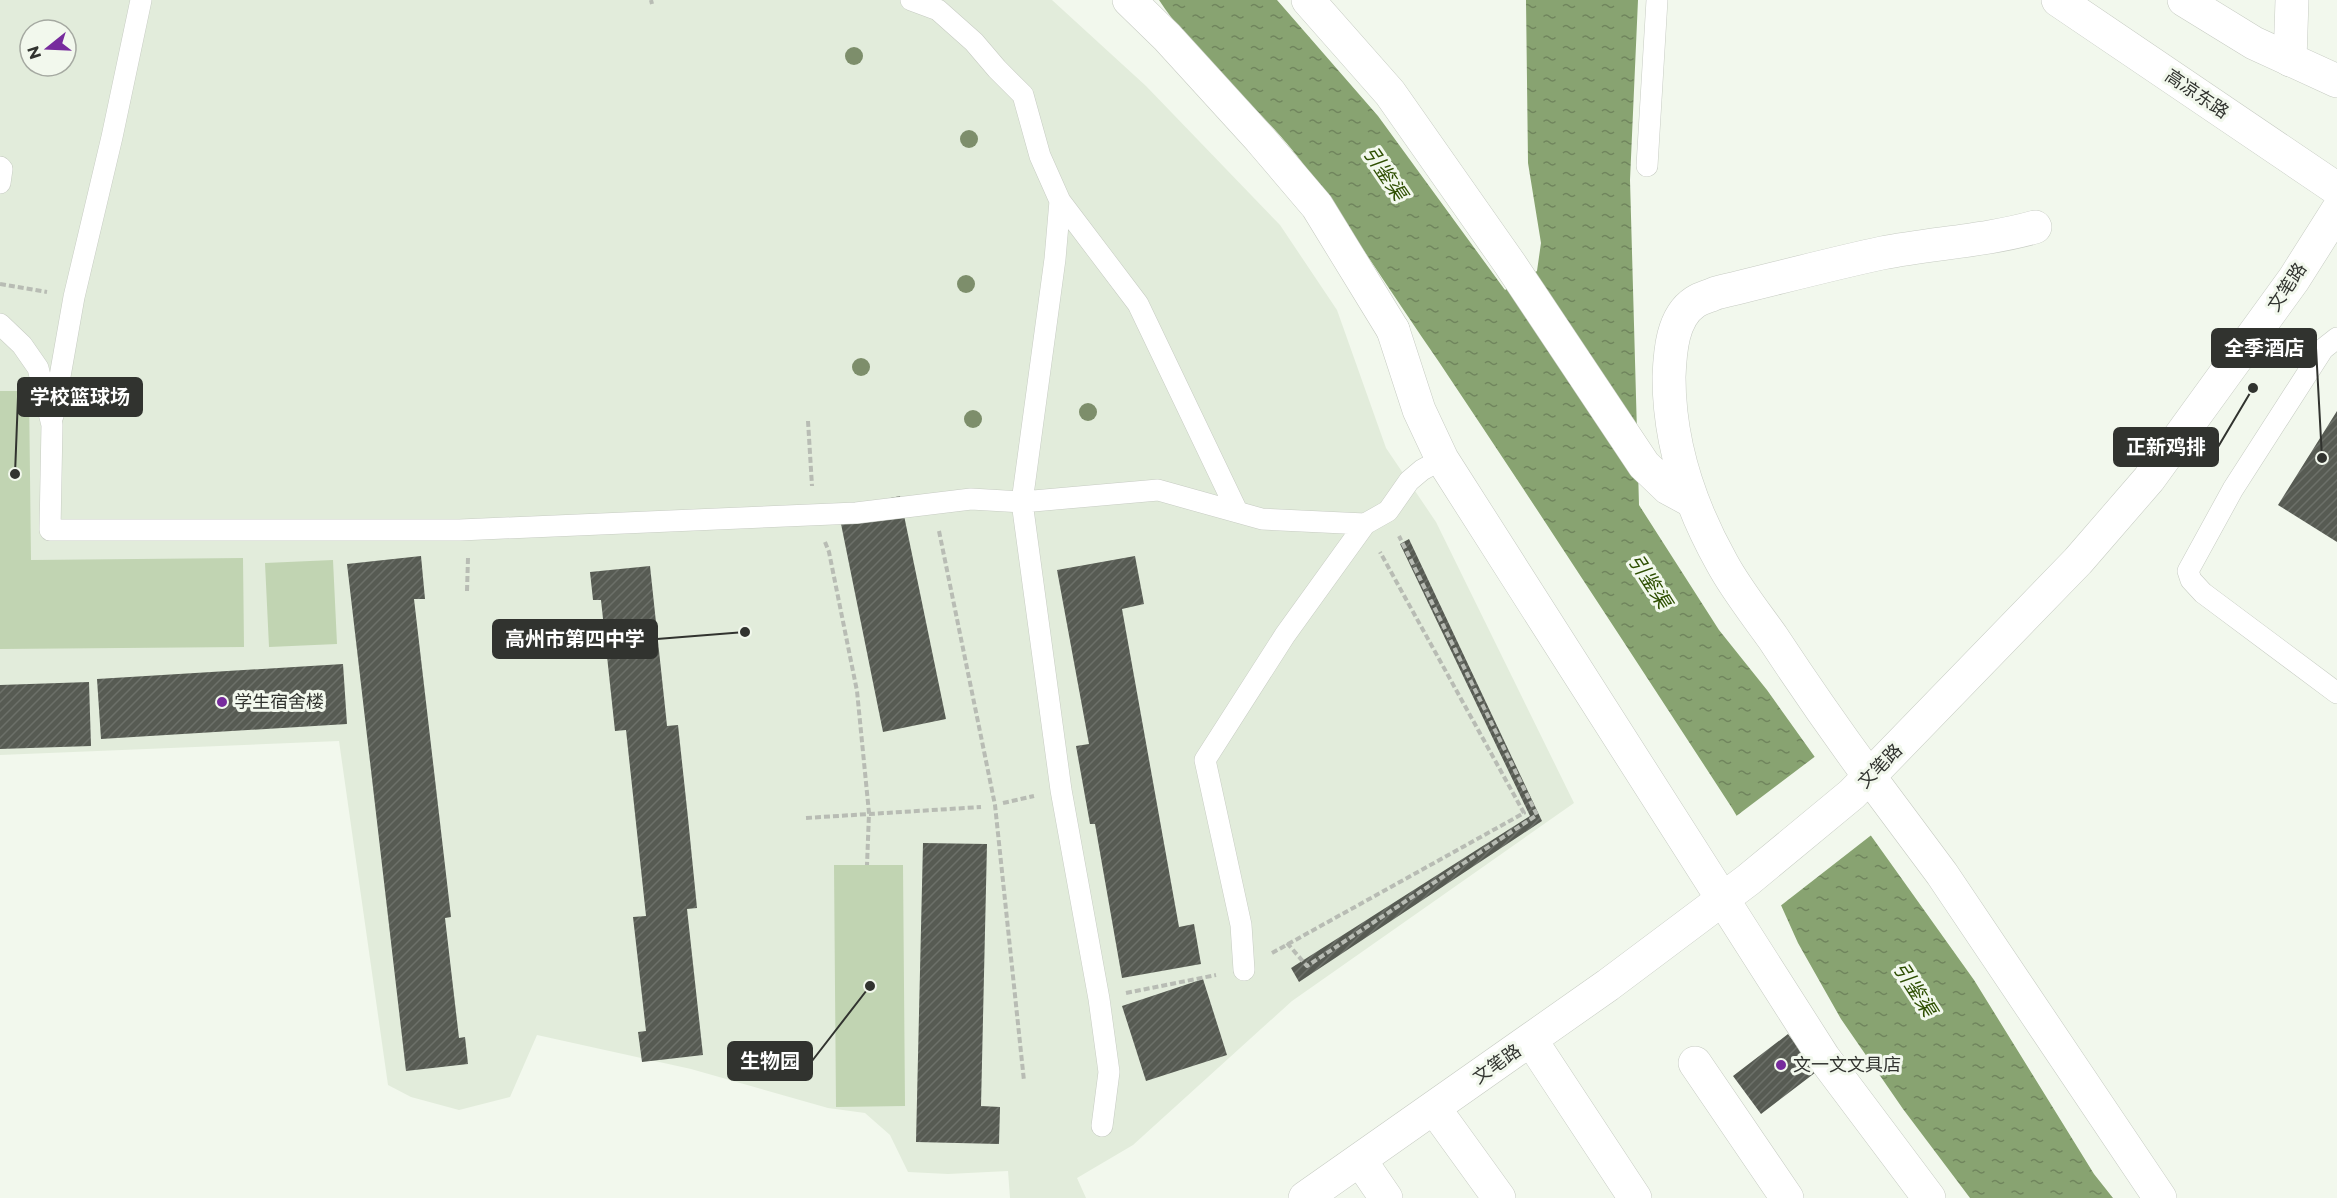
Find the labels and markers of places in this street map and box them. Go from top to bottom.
callout: 全季酒店 [2212,329,2316,367]
callout: 学校篮球场 [18,378,142,416]
callout: 正新鸡排 [2114,428,2218,466]
callout: 高州市第四中学 [493,620,657,658]
place label: 学生宿舍楼 [234,691,324,713]
marker: 学生宿舍楼 [215,695,229,709]
callout: 生物园 [728,1042,812,1080]
place label: 文一文文具店 [1793,1054,1901,1076]
marker: 文一文文具店 [1774,1058,1788,1072]

